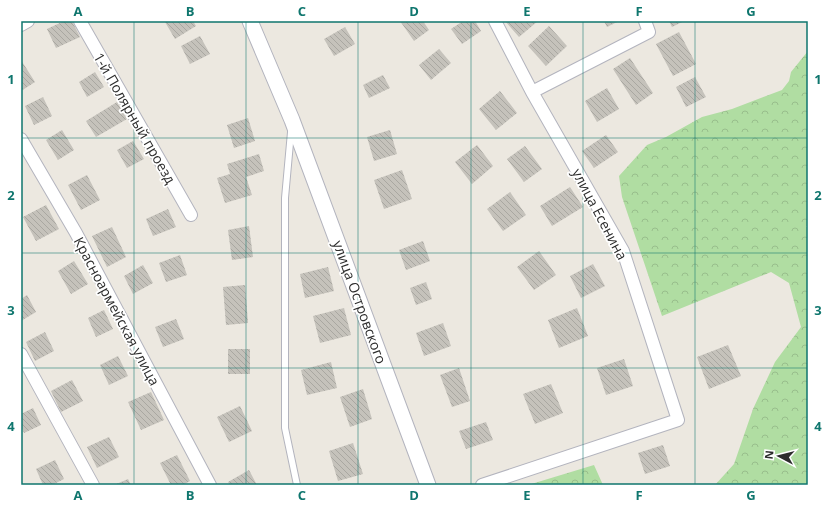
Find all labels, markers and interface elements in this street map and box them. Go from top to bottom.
text: A [74,2,83,20]
text: B [186,2,195,20]
text: C [298,2,306,20]
text: D [409,2,419,20]
text: E [523,2,531,20]
text: F [635,2,643,20]
text: G [746,2,756,20]
street label: 1-й Полярный проезд [90,49,180,187]
text: 1 [7,70,15,88]
text: 1 [814,70,822,88]
street label: улица Есенина [568,165,632,263]
text: 2 [7,186,15,204]
text: 2 [814,186,822,204]
street label: Красноармейская улица [70,233,164,389]
street label: улица Островского [329,238,391,366]
text: 3 [7,301,15,319]
text: 3 [814,301,822,319]
text: 4 [7,417,15,435]
text: 4 [814,417,822,435]
north arrow [759,436,799,476]
text: N [761,449,777,460]
text: A [74,486,83,504]
text: B [186,486,195,504]
text: C [298,486,306,504]
text: D [409,486,419,504]
text: E [523,486,531,504]
text: F [635,486,643,504]
text: G [746,486,756,504]

